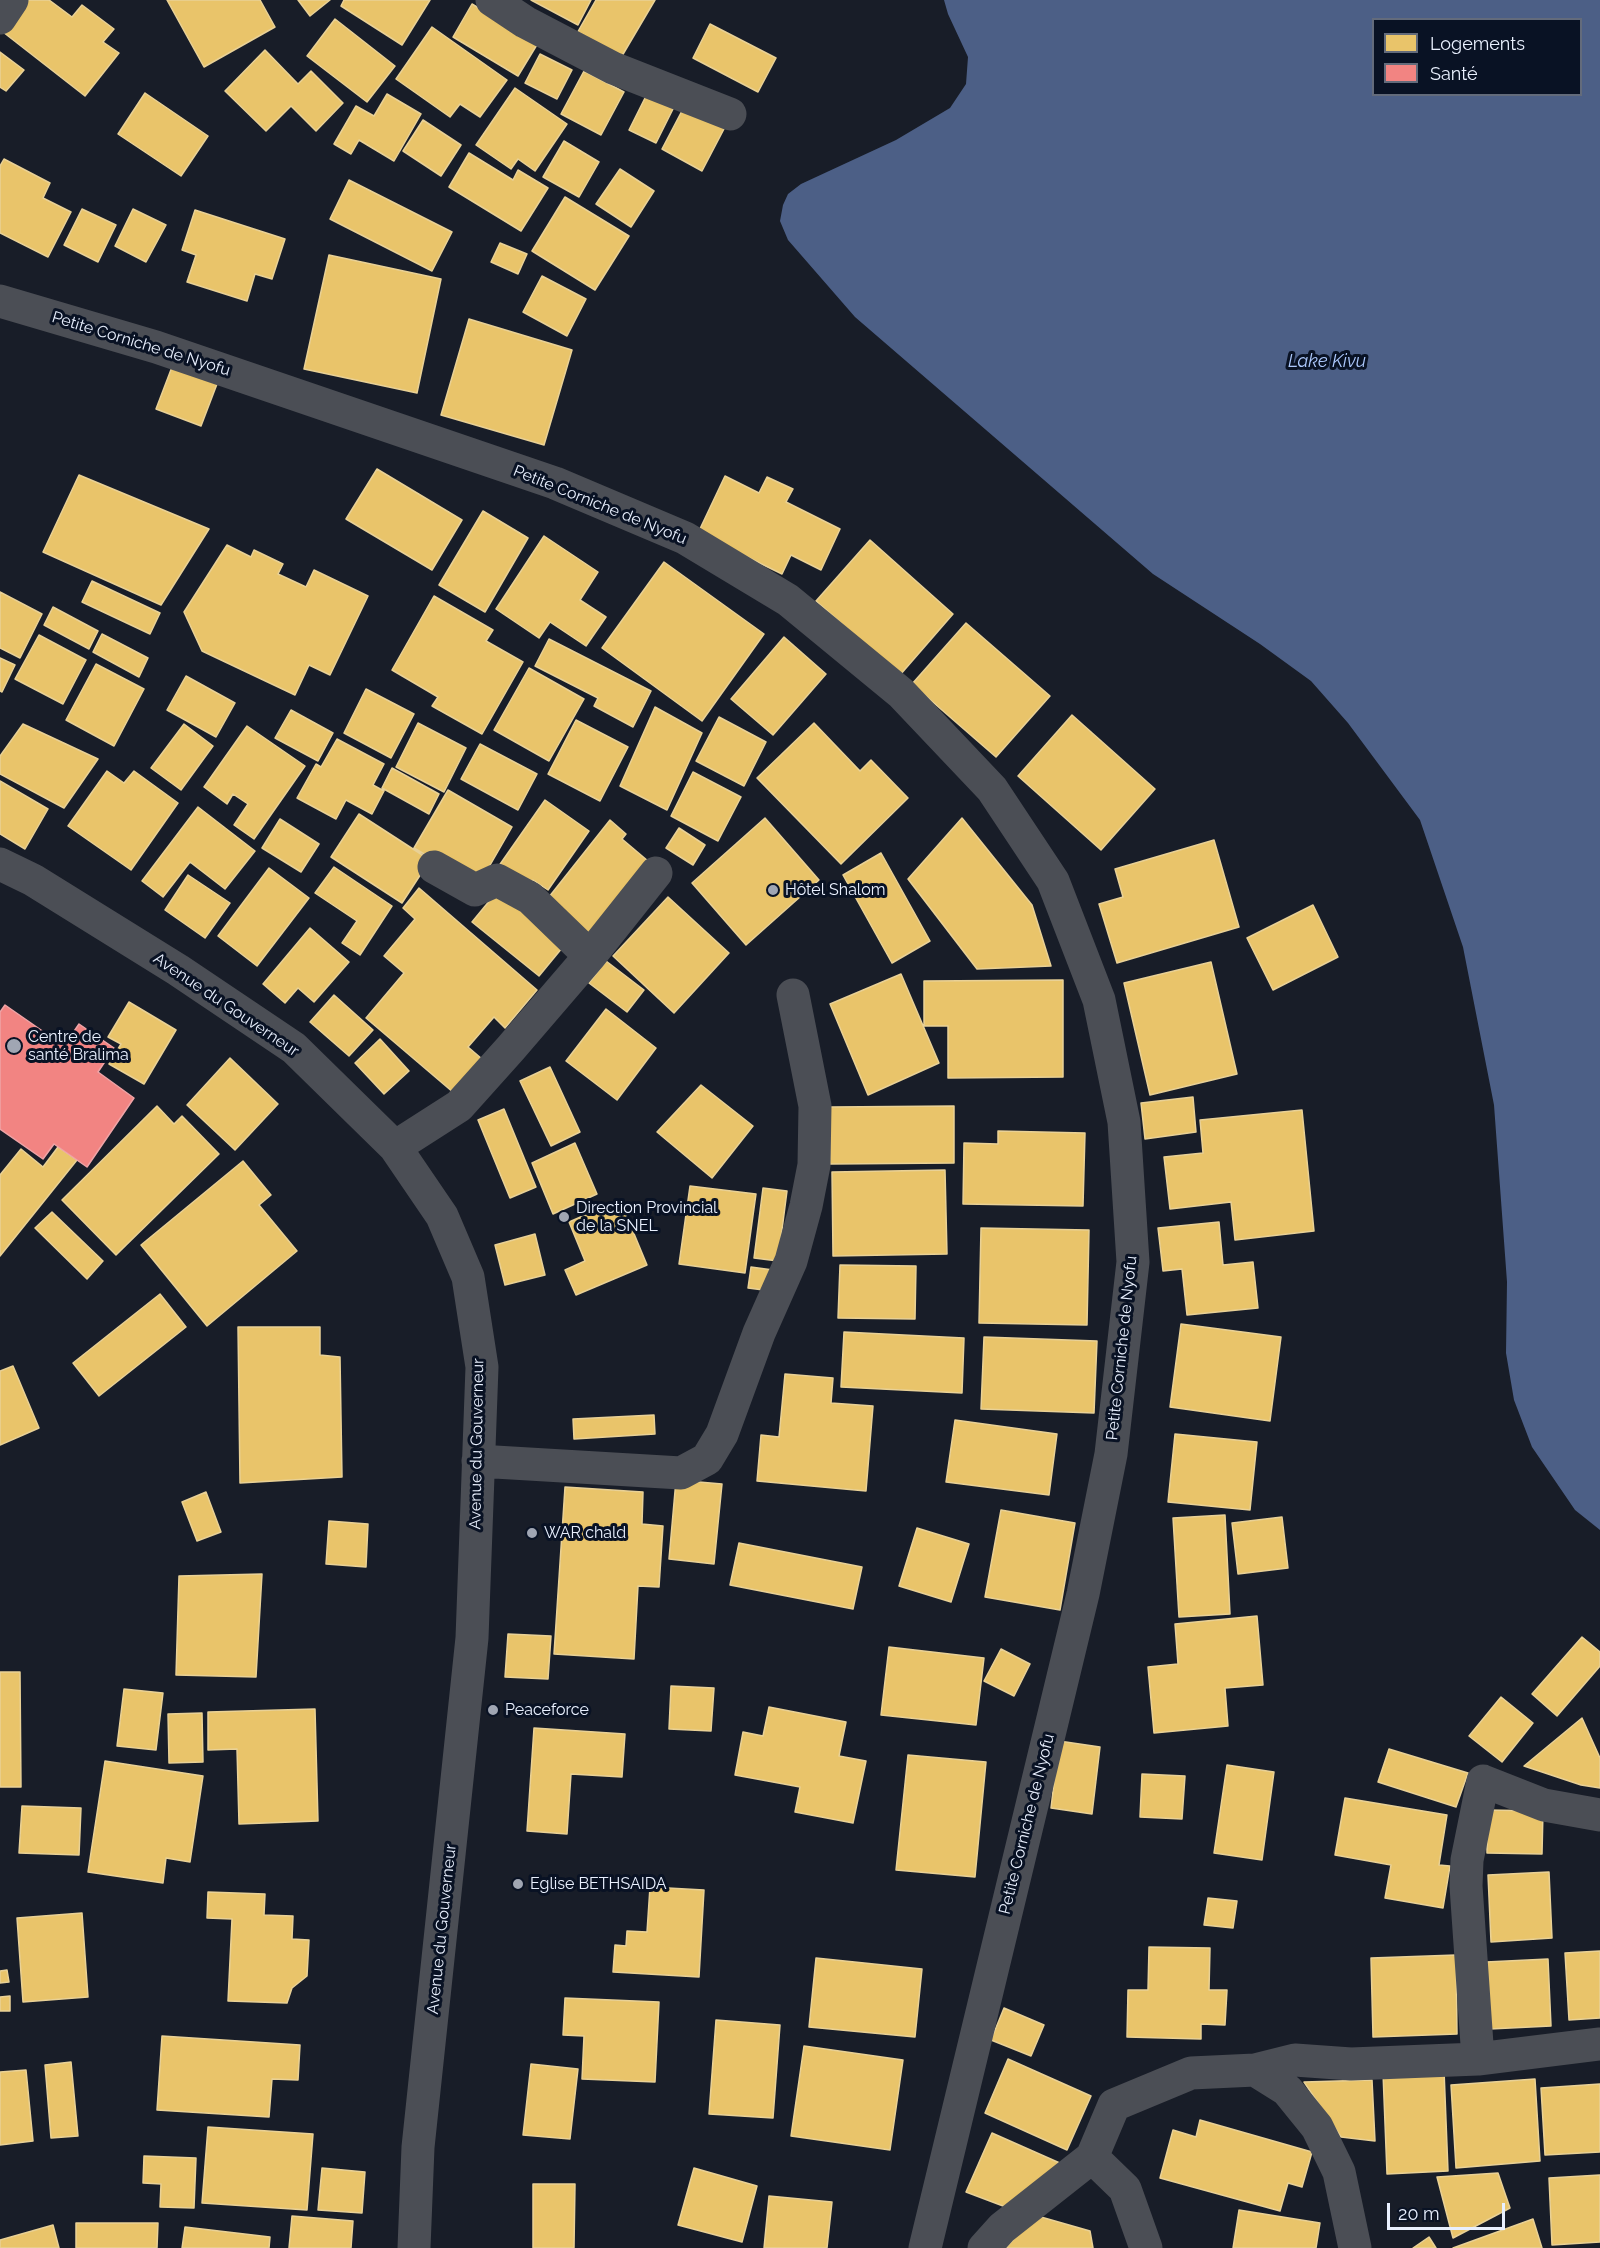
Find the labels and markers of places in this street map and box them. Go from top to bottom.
place label: Hôtel Shalom [785,880,885,900]
marker: Hôtel Shalom [766,883,780,897]
place label: Centre de santé Bralima [28,1027,129,1065]
marker: Centre de santé Bralima [5,1037,23,1055]
place label: Direction Provincial de la SNEL [576,1198,717,1236]
marker: Direction Provincial de la SNEL [557,1210,571,1224]
place label: WAR chald [544,1523,626,1543]
marker: WAR chald [525,1526,539,1540]
place label: Peaceforce [505,1700,589,1720]
marker: Peaceforce [486,1703,500,1717]
place label: Eglise BETHSAIDA [530,1874,667,1894]
marker: Eglise BETHSAIDA [511,1877,525,1891]

